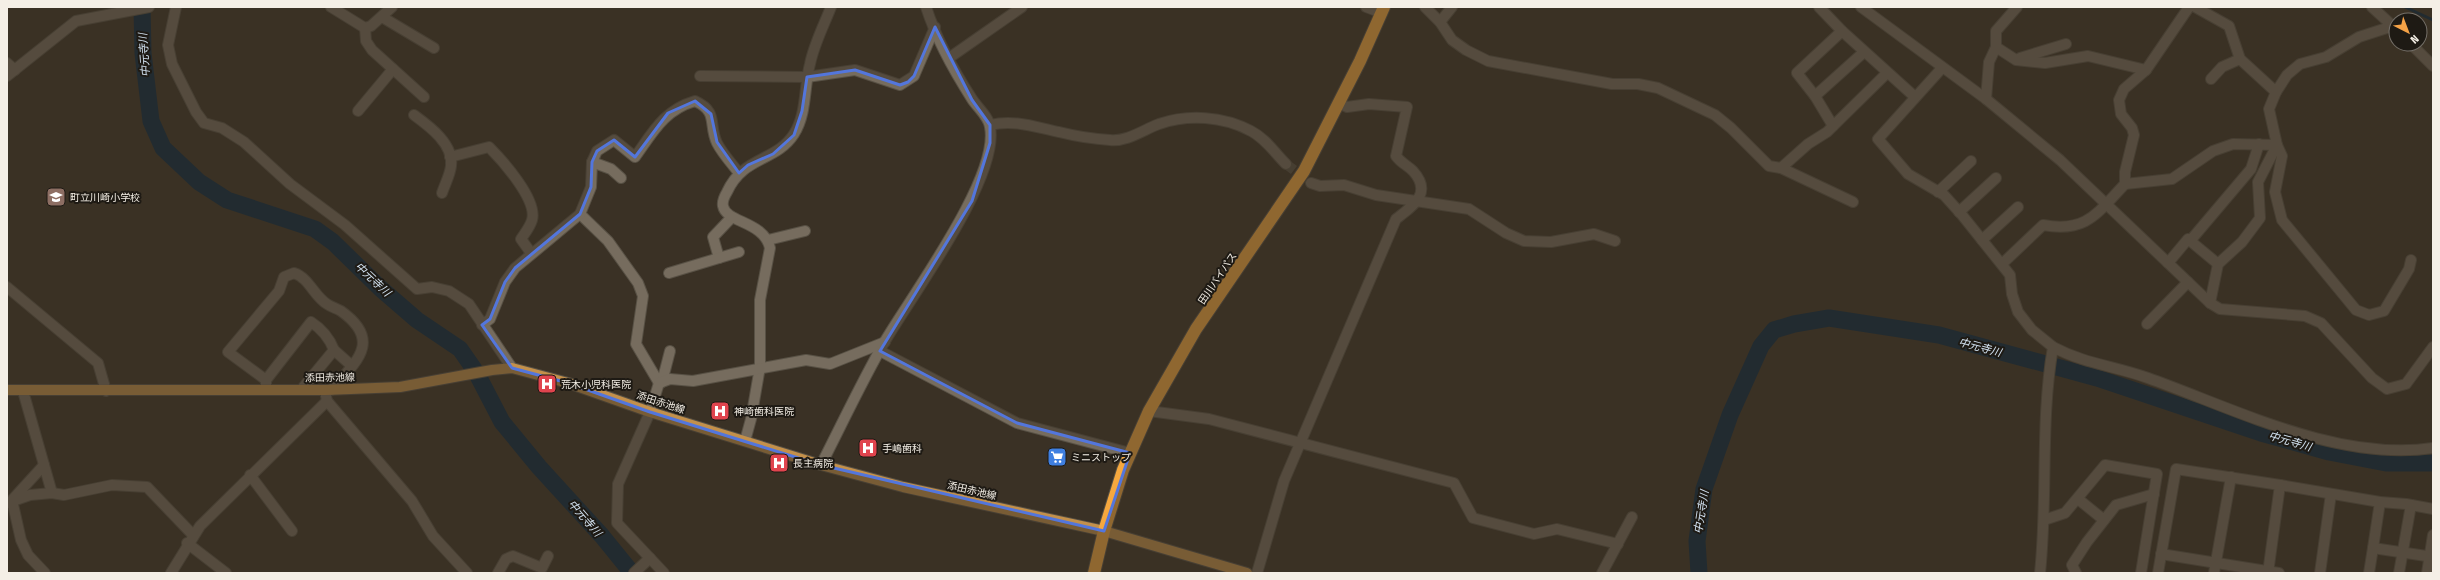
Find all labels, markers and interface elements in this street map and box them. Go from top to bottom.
north arrow [2388,12,2428,52]
water label: 中元寺川 [136,32,153,77]
text: N [2408,32,2421,46]
school or university icon: 町立川崎小学校 [45,186,67,208]
place label: 町立川崎小学校 [70,192,140,204]
street label: 田川バイパス [1196,250,1240,307]
water label: 中元寺川 [352,260,394,300]
water label: 中元寺川 [1957,336,2004,360]
street label: 添田赤池線 [305,372,355,384]
hospital icon: 荒木小児科医院 [536,373,558,395]
place label: 荒木小児科医院 [561,379,631,391]
street label: 添田赤池線 [635,390,686,416]
hospital icon: 神崎歯科医院 [709,400,731,422]
place label: 神崎歯科医院 [734,406,794,418]
water label: 中元寺川 [2267,429,2314,454]
hospital icon: 手嶋歯科 [857,437,879,459]
place label: 手嶋歯科 [882,443,922,455]
supermarket icon: ミニストップ [1046,446,1068,468]
hospital icon: 長主病院 [768,452,790,474]
place label: ミニストップ [1071,452,1131,464]
place label: 長主病院 [793,458,833,470]
street label: 添田赤池線 [946,480,997,502]
water label: 中元寺川 [1692,488,1712,535]
water label: 中元寺川 [565,497,605,540]

